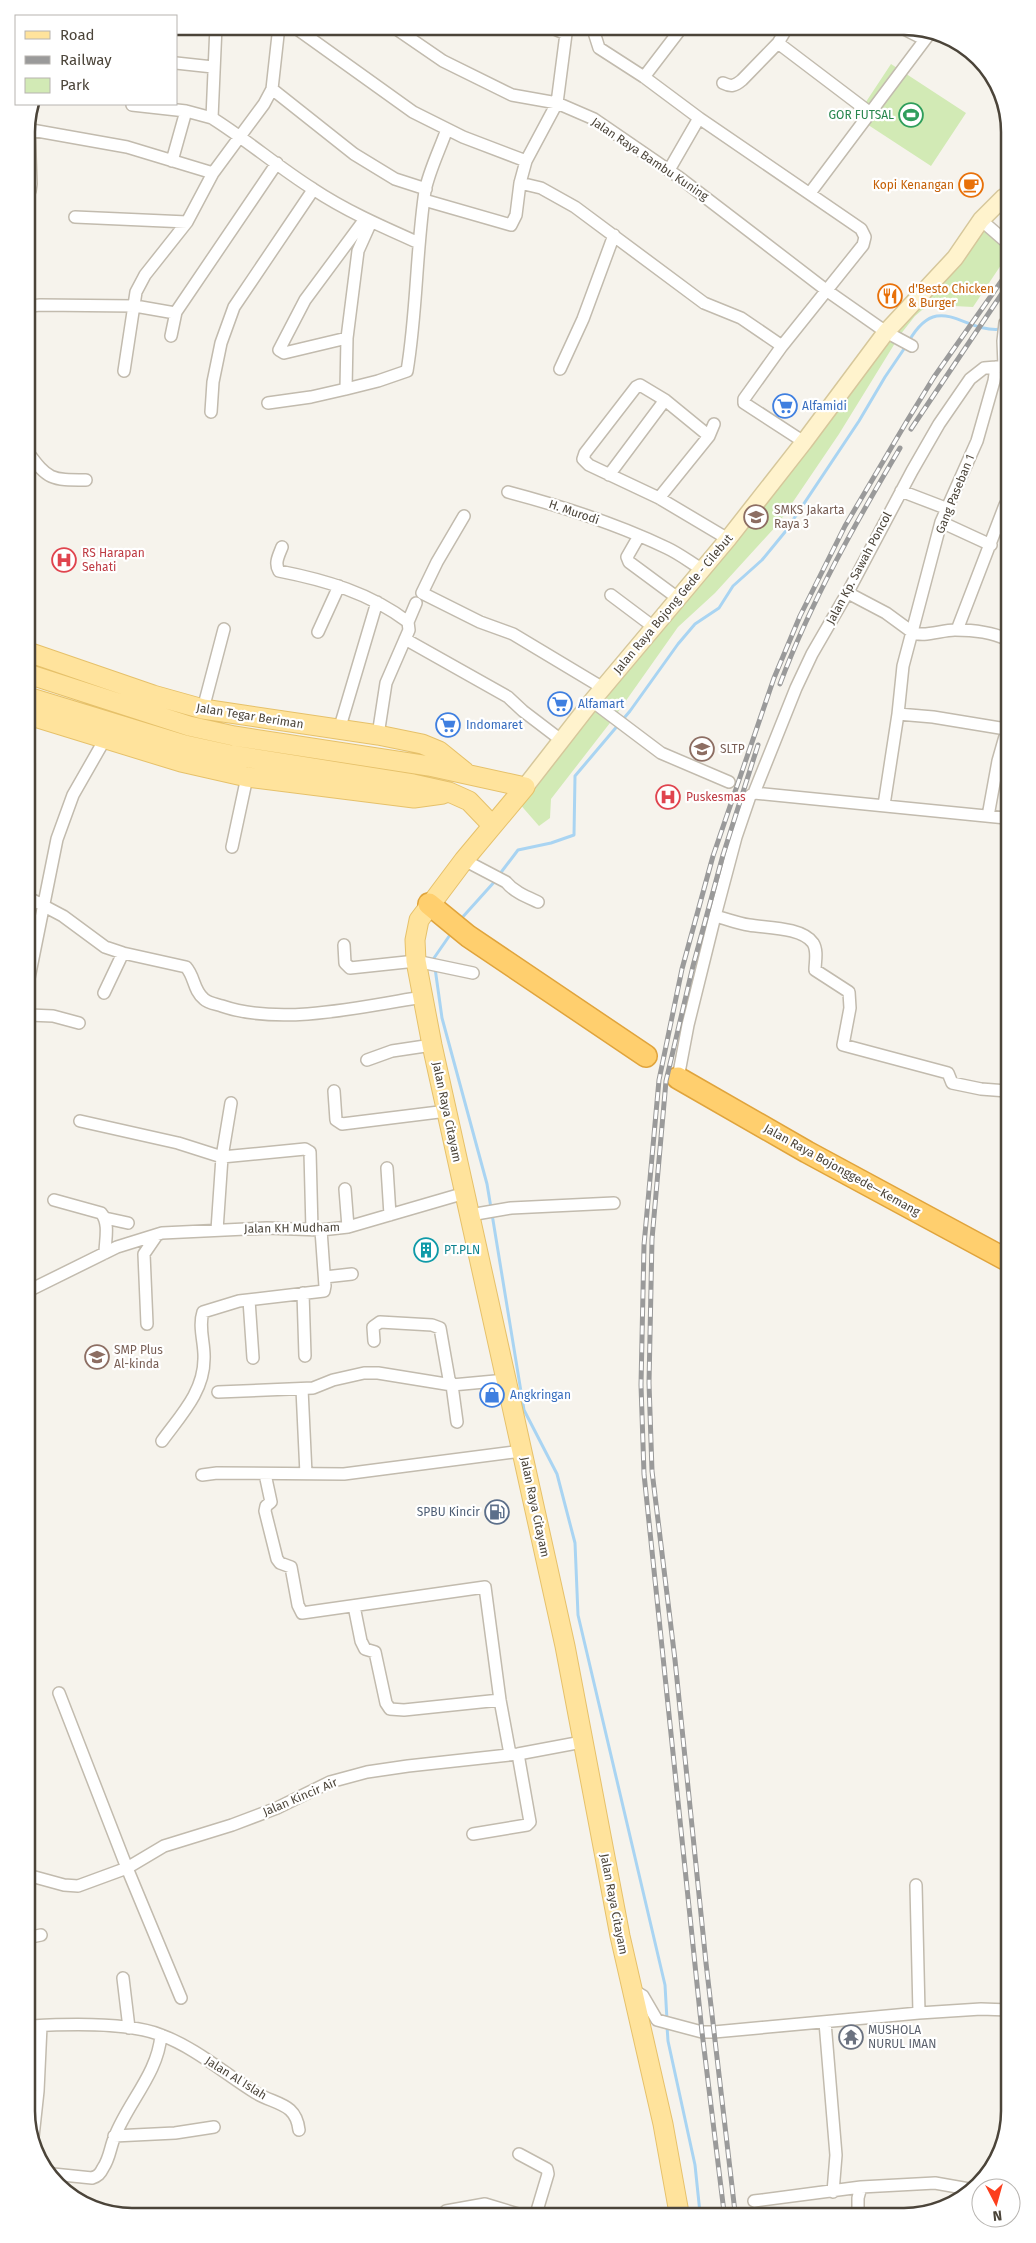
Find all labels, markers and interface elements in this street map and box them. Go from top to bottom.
legend [15,15,178,105]
text: Road [60,26,95,44]
text: Railway [60,51,112,69]
text: Park [60,76,90,94]
sports icon: GOR FUTSAL [898,102,924,128]
place label: GOR FUTSAL [829,108,894,122]
street label: Jalan Raya Bambu Kuning [589,115,712,204]
cafe icon: Kopi Kenangan [958,172,984,198]
place label: Kopi Kenangan [873,178,954,192]
place label: d'Besto Chicken & Burger [908,282,994,310]
restaurant icon: d'Besto Chicken & Burger [877,283,903,309]
supermarket icon: Alfamidi [772,393,798,419]
place label: Alfamidi [802,399,847,413]
street label: Gang Paseban 1 [933,452,977,536]
street label: H. Murodi [547,497,601,527]
place label: SMKS Jakarta Raya 3 [774,503,845,531]
school or university icon: SMKS Jakarta Raya 3 [743,504,769,530]
street label: Jalan Kp. Sawah Poncol [823,509,895,627]
street label: Jalan Raya Bojong Gede - Cilebut [610,531,736,677]
place label: RS Harapan Sehati [82,546,145,574]
hospital icon: RS Harapan Sehati [51,547,77,573]
supermarket icon: Alfamart [547,691,573,717]
place label: Alfamart [578,697,625,711]
street label: Jalan Tegar Beriman [195,701,305,731]
supermarket icon: Indomaret [435,712,461,738]
place label: Indomaret [466,718,523,732]
school or university icon: SLTP [689,736,715,762]
place label: SLTP [720,742,745,756]
hospital icon: Puskesmas [655,784,681,810]
place label: Puskesmas [686,790,746,804]
street label: Jalan Raya Citayam [430,1060,464,1164]
street label: Jalan Raya Bojonggede—Kemang [761,1121,923,1219]
street label: Jalan KH Mudham [244,1220,340,1236]
building icon: PT.PLN [413,1237,439,1263]
place label: PT.PLN [444,1243,480,1257]
place label: SMP Plus Al-kinda [114,1343,163,1371]
school or university icon: SMP Plus Al-kinda [84,1344,110,1370]
shop icon: Angkringan [479,1382,505,1408]
place label: Angkringan [510,1388,571,1402]
street label: Jalan Raya Citayam [518,1455,552,1559]
fuel station icon: SPBU Kincir [484,1499,510,1525]
place label: SPBU Kincir [417,1505,480,1519]
street label: Jalan Kincir Air [261,1775,340,1819]
street label: Jalan Raya Citayam [597,1852,631,1956]
place label: MUSHOLA NURUL IMAN [868,2023,936,2051]
temple icon: MUSHOLA NURUL IMAN [838,2024,864,2050]
street label: Jalan Al Islah [203,2054,269,2102]
north arrow [971,2178,1021,2228]
text: N [992,2206,1003,2224]

